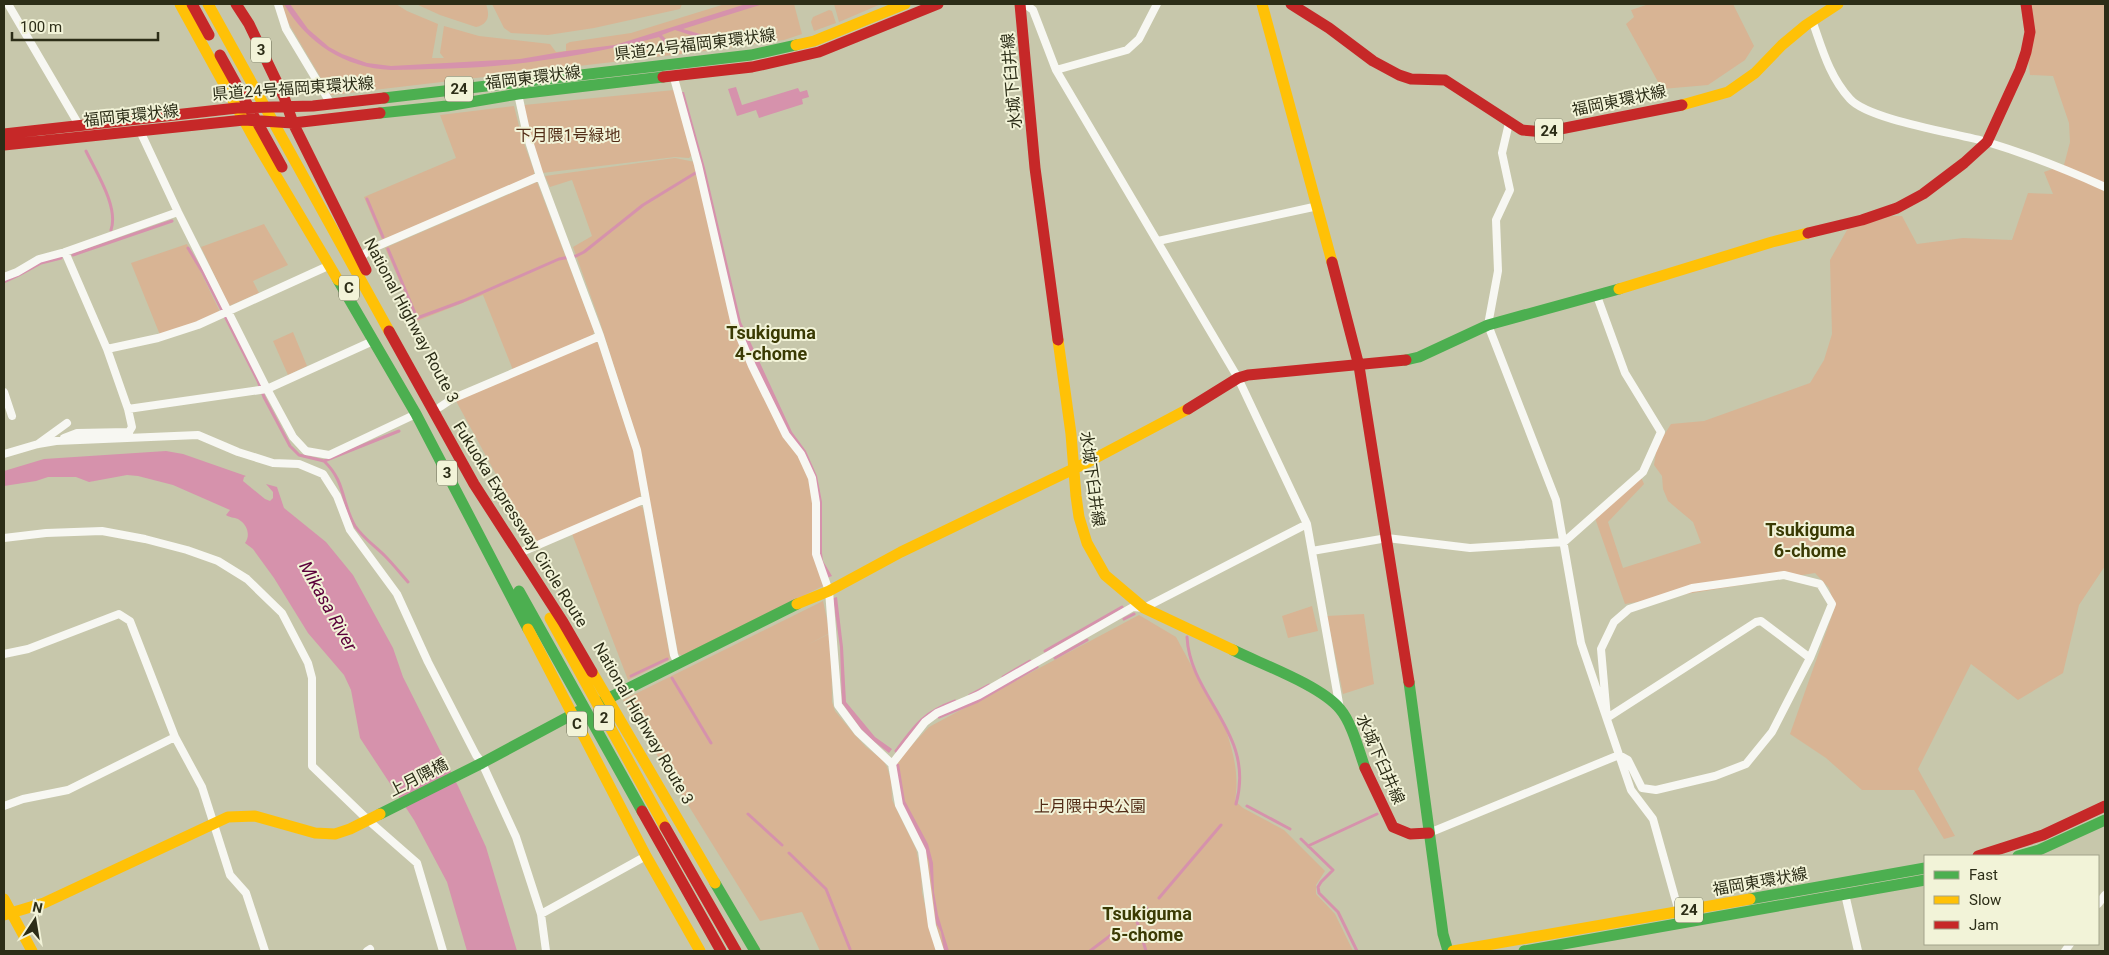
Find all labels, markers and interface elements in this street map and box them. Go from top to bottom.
scale bar [12,10,159,42]
text: 100 m [20,18,62,36]
street label: 県道24号福岡東環状線 [614,25,777,64]
street label: 水城下臼井線 [998,32,1025,130]
road number: 3 [251,38,271,62]
street label: 福岡東環状線 [484,62,582,93]
street label: 県道24号福岡東環状線 [212,73,375,104]
road number: 24 [445,76,473,102]
street label: 福岡東環状線 [1570,81,1668,120]
street label: 福岡東環状線 [82,101,180,130]
road number: 24 [1535,118,1563,144]
park label: 下月隈1号緑地 [516,126,621,145]
street label: National Highway Route 3 [360,235,463,406]
road number: C [339,276,359,300]
district label: Tsukiguma 4-chome [726,322,816,364]
street label: Fukuoka Expressway Circle Route [449,418,592,630]
street label: 水城下臼井線 [1076,430,1109,528]
road number: 3 [437,460,457,486]
district label: Tsukiguma 6-chome [1765,519,1855,561]
water label: Mikasa River [295,557,362,655]
street label: National Highway Route 3 [589,639,698,807]
road number: 2 [594,706,614,730]
street label: 水城下臼井線 [1352,711,1409,807]
road number: C [567,712,587,736]
street label: 上月隅橋 [385,754,451,800]
park label: 上月隈中央公園 [1034,797,1146,816]
legend [1924,855,2099,945]
street label: 福岡東環状線 [1711,864,1809,899]
text: Fast [1969,866,1998,884]
text: Slow [1969,891,2001,909]
north arrow [10,895,60,945]
text: N [31,898,44,916]
road number: 24 [1675,898,1703,922]
district label: Tsukiguma 5-chome [1102,903,1192,945]
text: Jam [1969,916,1999,934]

